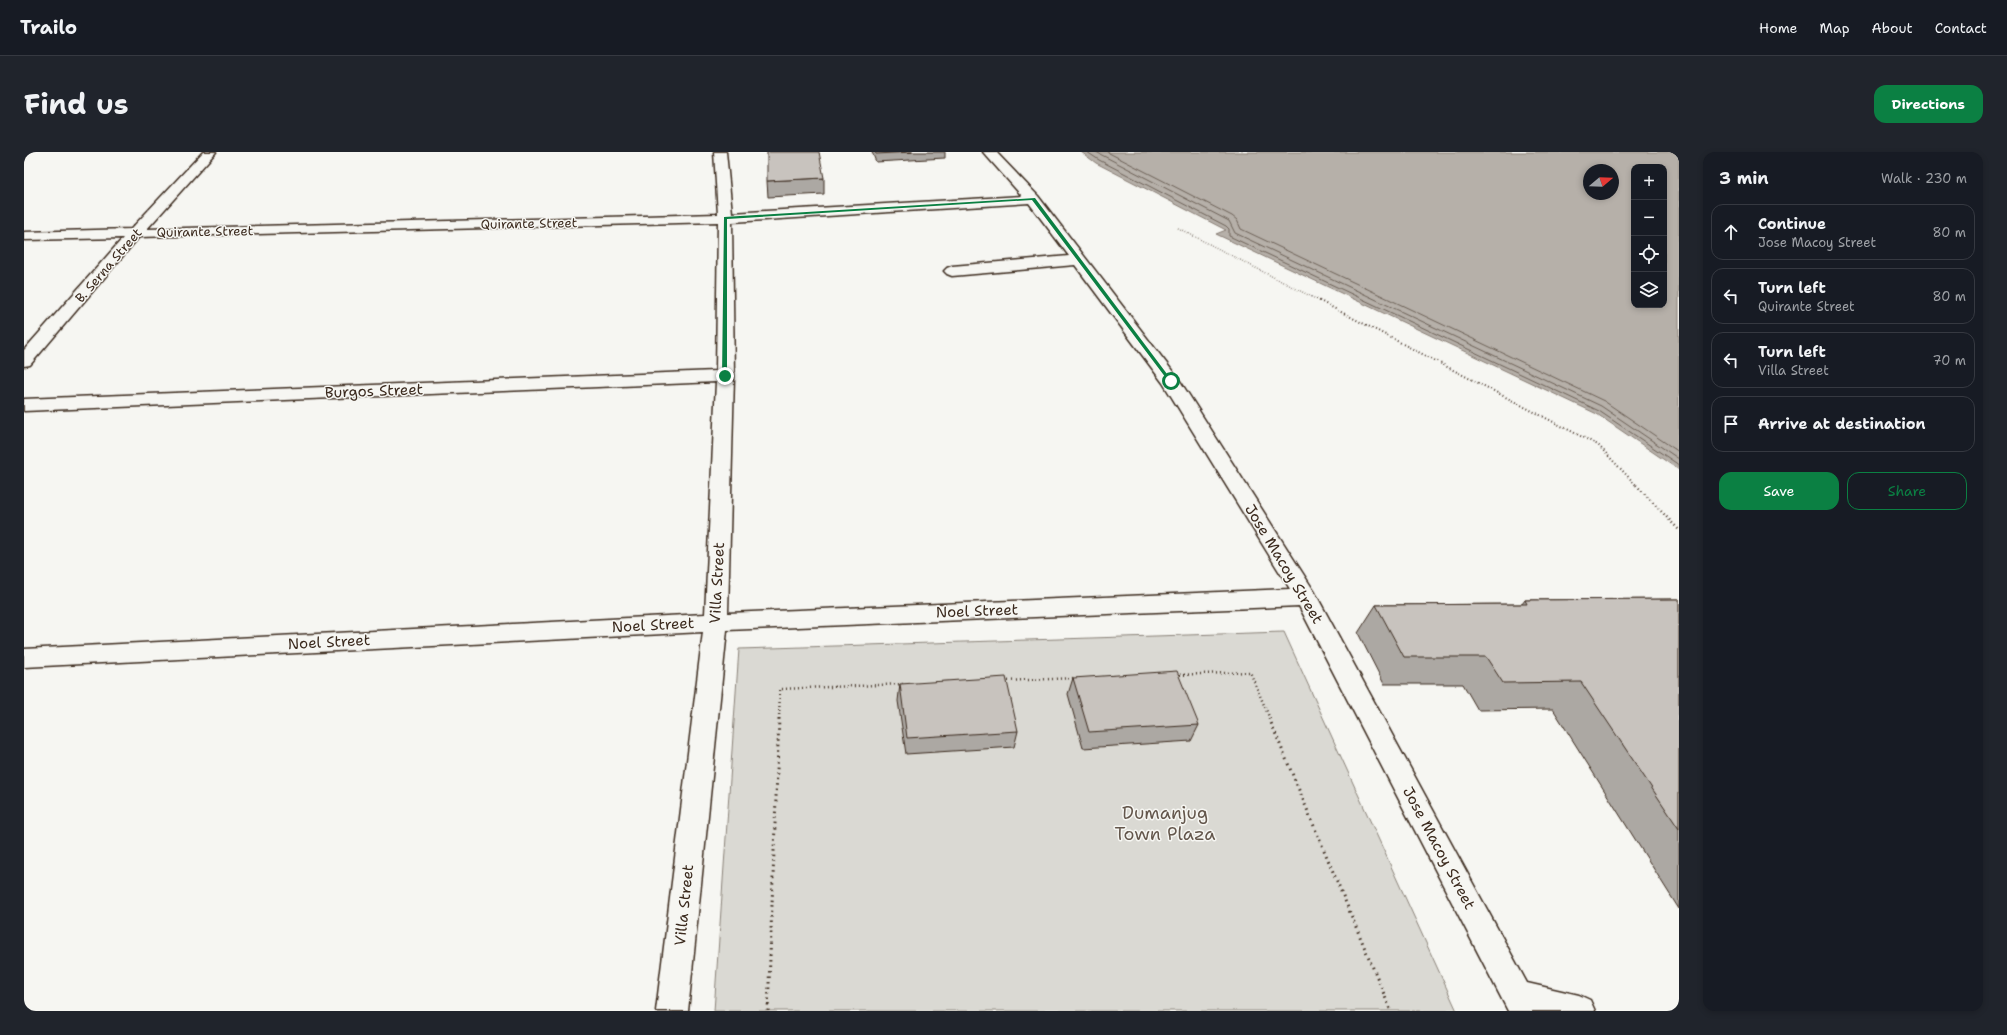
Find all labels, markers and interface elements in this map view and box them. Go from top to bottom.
text: Trailo [20,15,77,40]
text: Home [1759,19,1798,37]
text: Map [1820,19,1850,37]
text: About [1872,19,1913,37]
text: Contact [1935,19,1987,37]
text: Find us [24,85,129,123]
button: Directions [1874,85,1983,123]
north arrow [1583,164,1619,200]
map controls [1631,164,1667,308]
button: + [1631,164,1667,200]
text: 3 min [1719,167,1769,189]
text: Walk · 230 m [1881,170,1967,187]
button: − [1631,200,1667,236]
street label: Quirante Street [480,214,578,233]
text: Continue [1758,214,1826,234]
icon: ahead [1720,221,1742,243]
street label: Quirante Street [156,222,254,241]
street label: B. Serna Street [71,224,146,306]
text: 80 m [1932,224,1966,241]
text: Jose Macoy Street [1758,234,1876,251]
button: locate [1631,236,1667,272]
button: layers [1631,272,1667,308]
text: Turn left [1758,278,1826,298]
icon: left [1720,285,1742,307]
text: 80 m [1932,288,1966,305]
text: Quirante Street [1758,298,1855,315]
text: Turn left [1758,342,1826,362]
icon: left [1720,349,1742,371]
text: 70 m [1932,352,1966,369]
text: Villa Street [1758,362,1829,379]
route end [716,367,734,385]
route start [1162,372,1180,390]
street label: Burgos Street [324,379,424,403]
icon: arrive [1720,413,1742,435]
text: Arrive at destination [1758,414,1926,434]
button: Save [1719,472,1839,510]
button: Share [1847,472,1967,510]
street label: Jose Macoy Street [1240,500,1328,628]
street label: Villa Street [705,542,729,624]
street label: Noel Street [935,600,1019,622]
street label: Noel Street [611,613,695,637]
street label: Noel Street [287,630,371,654]
street label: Jose Macoy Street [1398,783,1480,913]
park label: Dumanjug Town Plaza [1115,801,1215,846]
street label: Villa Street [670,863,698,947]

